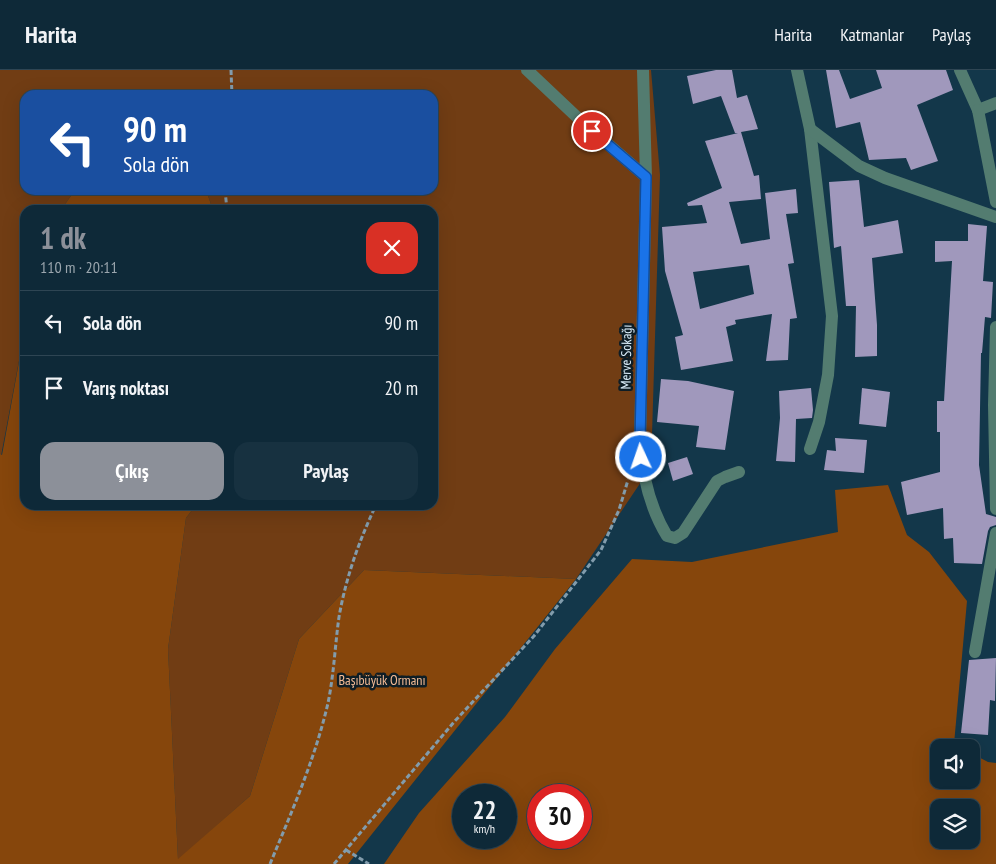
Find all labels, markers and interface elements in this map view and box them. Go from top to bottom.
text: Harita [25,19,77,50]
text: Harita [774,23,812,46]
text: Katmanlar [840,23,904,46]
text: Paylaş [932,23,971,46]
text: 90 m [123,106,187,152]
icon: left [40,110,105,175]
pin [571,110,613,152]
icon: arrive [578,117,606,145]
text: Sola dön [123,150,189,178]
text: 1 dk [40,218,86,257]
button: close [366,222,418,274]
text: 110 m · 20:11 [40,257,118,277]
icon: left [40,309,68,337]
text: Sola dön [83,311,142,335]
text: 90 m [385,311,418,335]
street label: Merve Sokağı [616,324,636,390]
icon: arrive [40,374,68,402]
text: Varış noktası [83,376,169,400]
text: 20 m [385,376,418,400]
position arrow [614,430,666,482]
button: Çıkış [40,442,224,500]
button: Paylaş [234,442,418,500]
park label: Başıbüyük Ormanı [339,671,425,689]
map controls [930,739,980,849]
button: sound [930,739,980,789]
speed limit sign: 30 [527,784,592,849]
text: 22 [473,794,496,826]
button: layers [930,799,980,849]
text: km/h [474,821,495,836]

